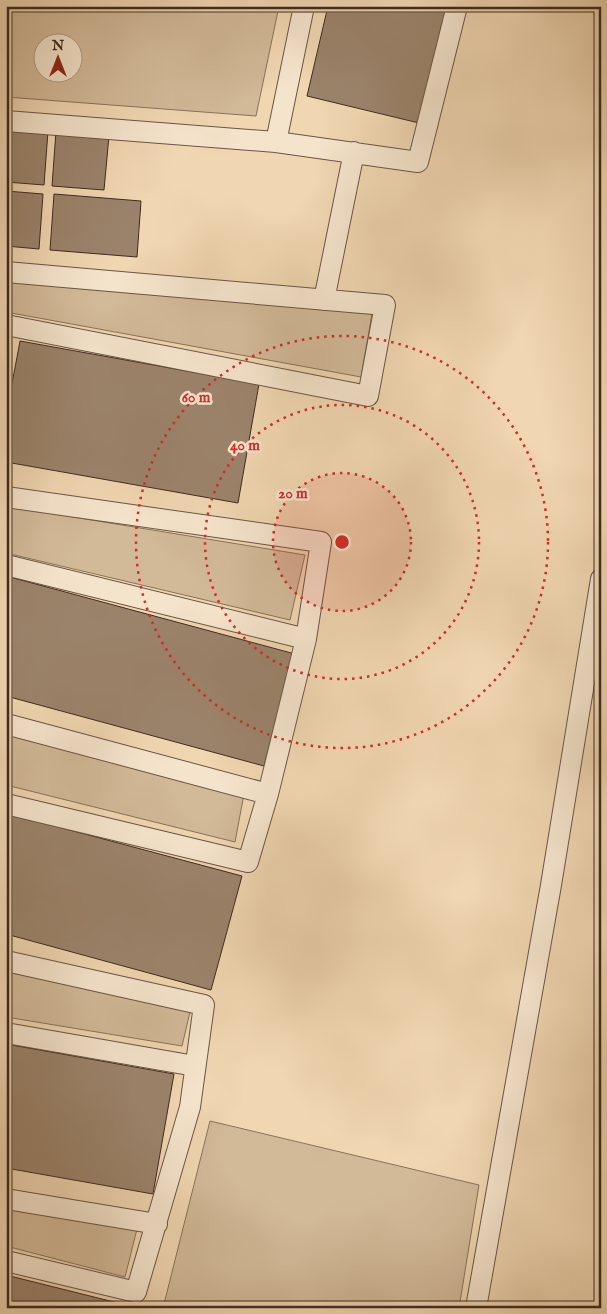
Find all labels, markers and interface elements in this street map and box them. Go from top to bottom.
north arrow [32,32,82,82]
text: N [51,37,64,55]
text: 60 m [182,388,211,407]
text: 40 m [230,436,260,455]
text: 20 m [278,484,308,503]
centre of rings [333,533,351,551]

